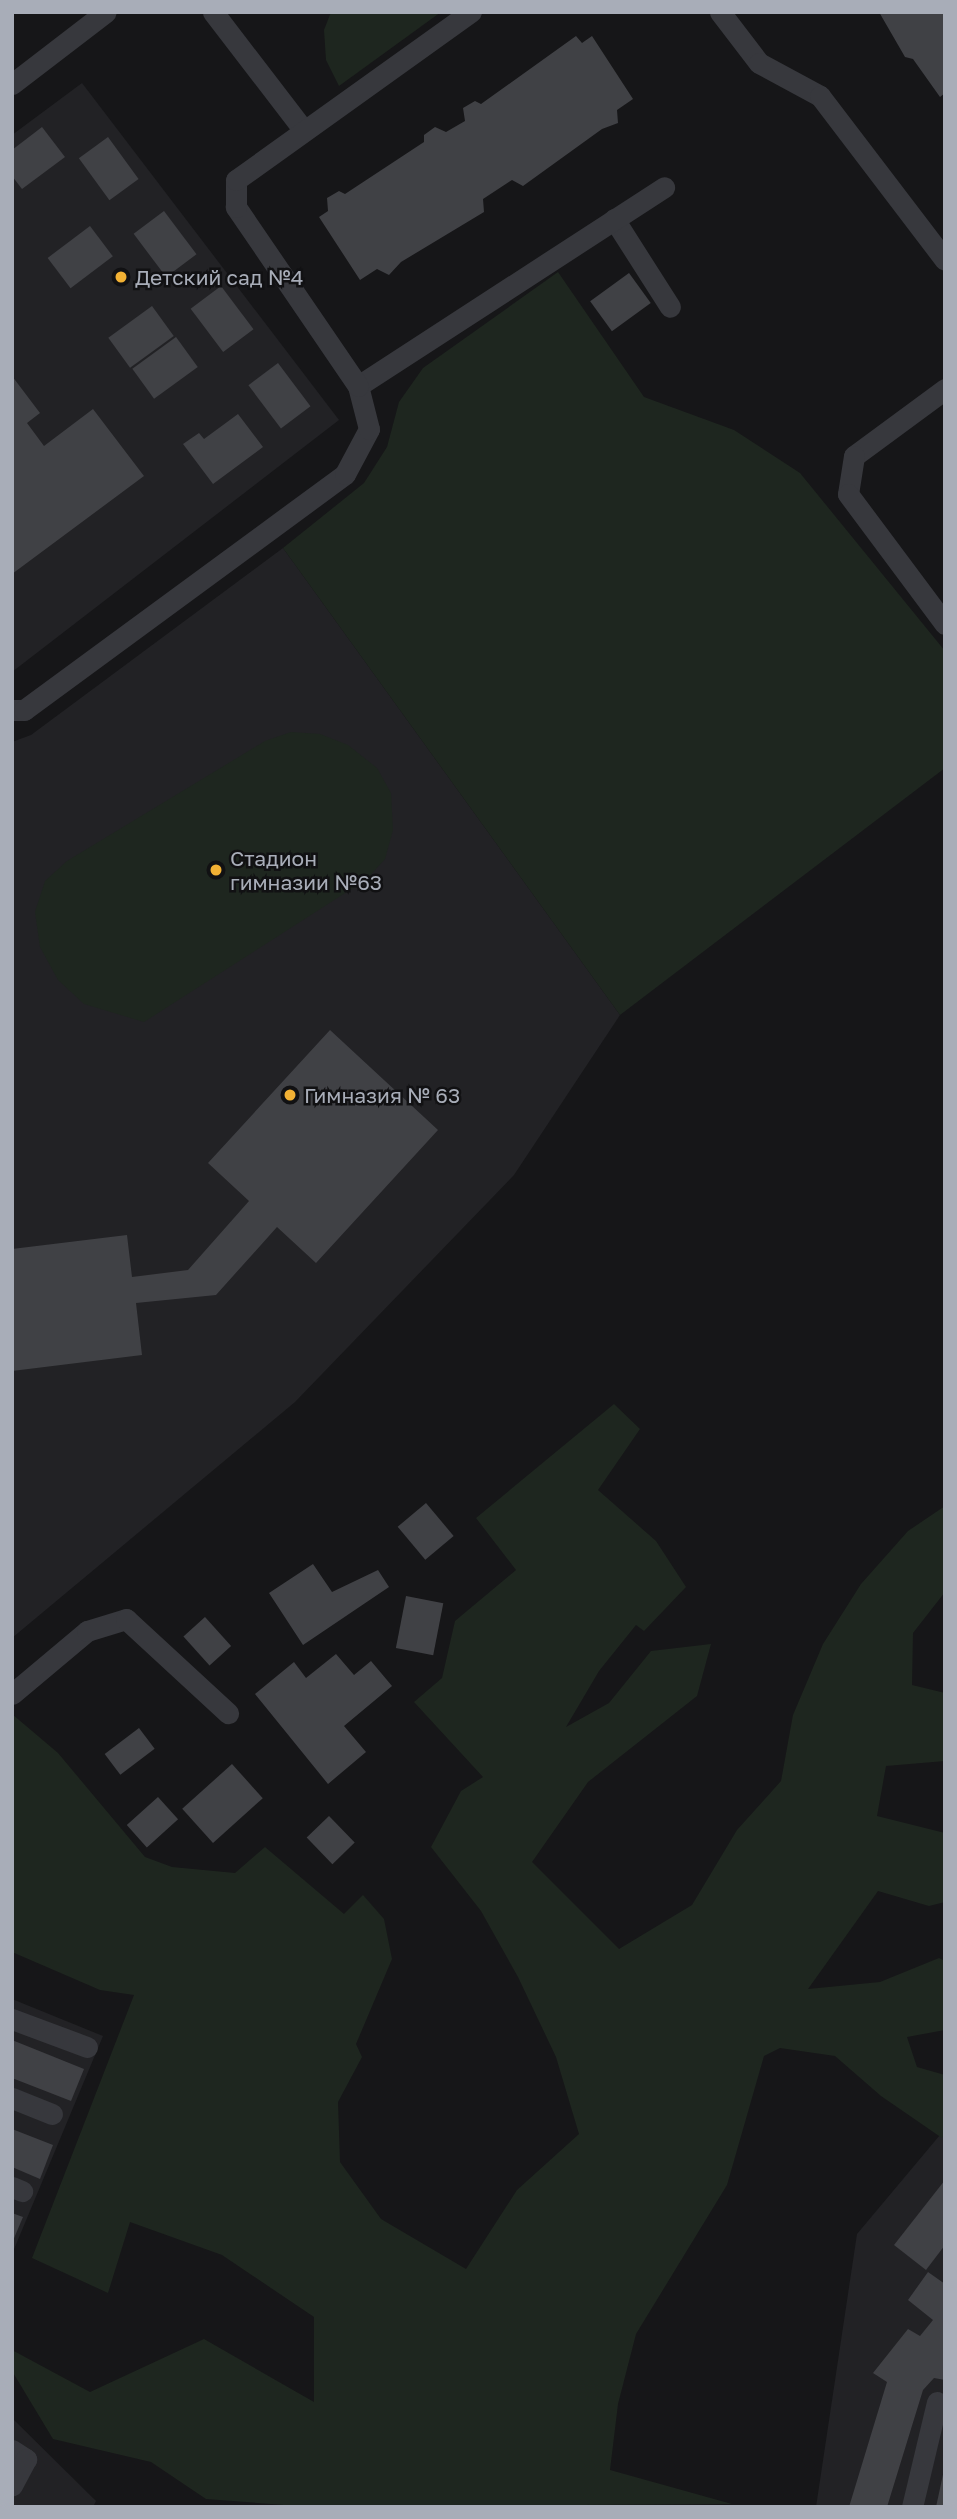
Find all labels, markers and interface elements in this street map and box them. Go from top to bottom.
place label: Детский сад №4 [135,264,304,290]
marker: Детский сад №4 [113,269,129,285]
place label: Стадион гимназии №63 [230,845,382,895]
marker: Стадион гимназии №63 [208,862,224,878]
place label: Гимназия № 63 [304,1082,460,1108]
marker: Гимназия № 63 [282,1087,298,1103]

